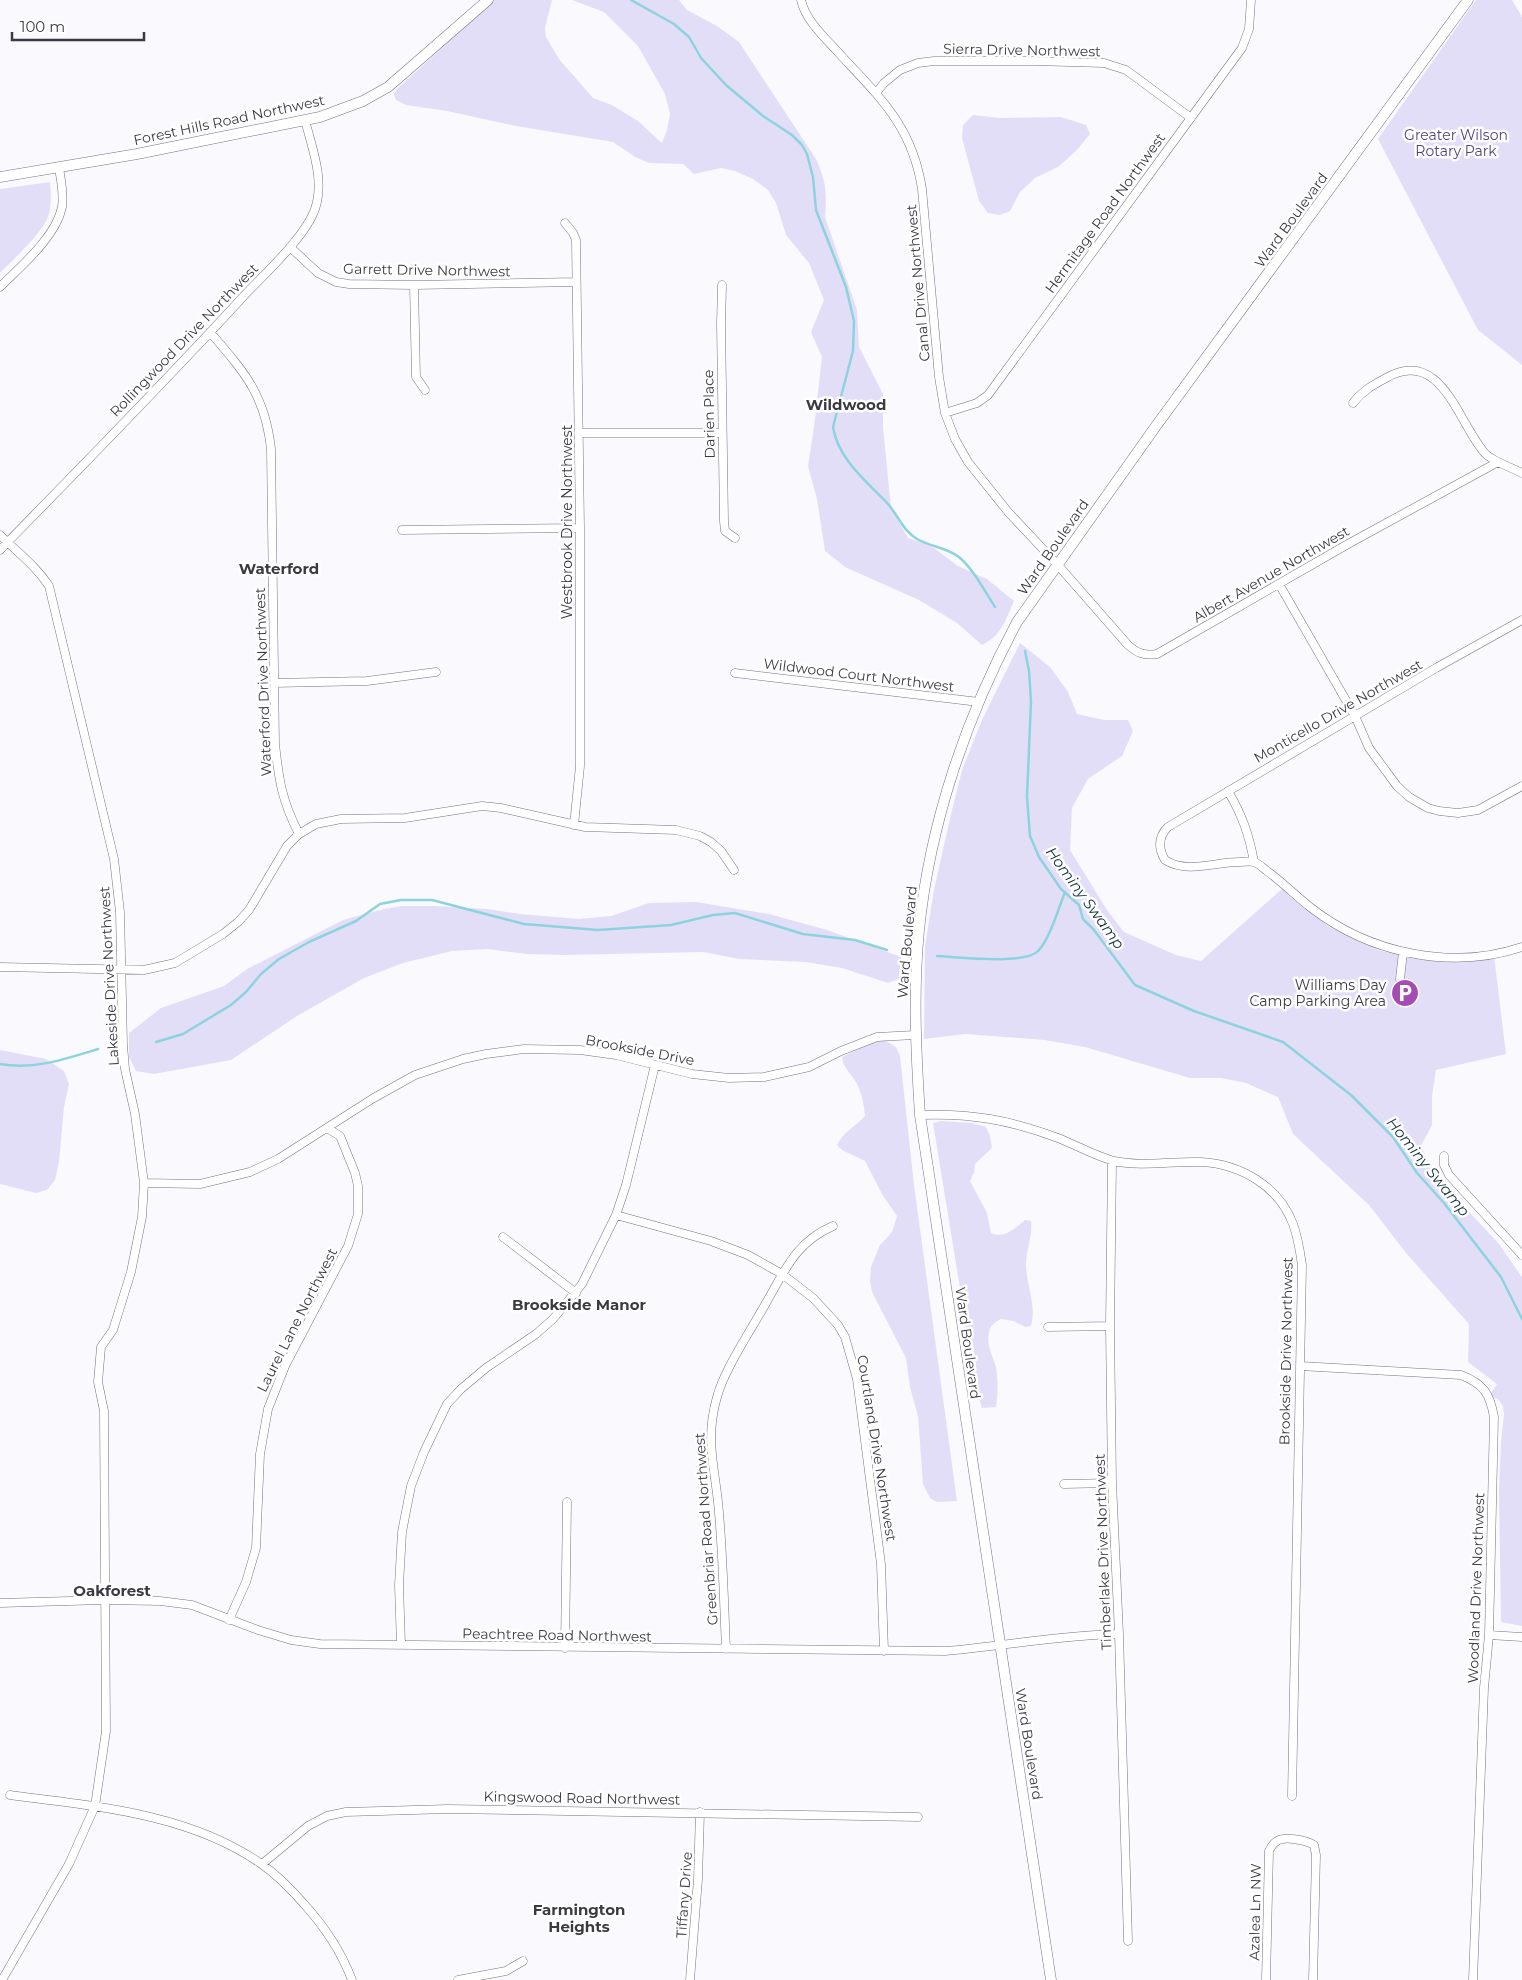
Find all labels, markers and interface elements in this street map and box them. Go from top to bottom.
scale bar [12,10,145,42]
text: 100 m [20,17,65,36]
street label: Sierra Drive Northwest [943,40,1101,60]
street label: Forest Hills Road Northwest [132,91,327,149]
park label: Greater Wilson Rotary Park [1404,126,1508,160]
street label: Hermitage Road Northwest [1041,129,1169,297]
street label: Ward Boulevard [1251,169,1331,271]
street label: Canal Drive Northwest [902,203,934,362]
street label: Rollingwood Drive Northwest [106,259,262,421]
street label: Garrett Drive Northwest [343,260,511,280]
street label: Darien Place [699,369,719,459]
district label: Wildwood [806,395,886,414]
street label: Westbrook Drive Northwest [558,424,576,619]
street label: Ward Boulevard [1013,496,1093,598]
street label: Albert Avenue Northwest [1190,522,1353,626]
district label: Waterford [239,559,319,578]
street label: Waterford Drive Northwest [251,587,275,777]
street label: Wildwood Court Northwest [763,654,956,696]
street label: Monticello Drive Northwest [1251,655,1426,767]
water label: Hominy Swamp [1042,843,1129,953]
street label: Ward Boulevard [893,885,921,999]
street label: Lakeside Drive Northwest [95,886,123,1066]
place label: Williams Day Camp Parking Area [1249,976,1386,1010]
parking icon: Williams Day Camp Parking Area [1390,978,1420,1008]
street label: Brookside Drive [584,1031,696,1069]
water label: Hominy Swamp [1383,1113,1474,1220]
street label: Laurel Lane Northwest [253,1245,341,1395]
street label: Brookside Drive Northwest [1275,1256,1297,1445]
street label: Ward Boulevard [951,1286,985,1400]
district label: Brookside Manor [512,1295,646,1314]
street label: Courtland Drive Northwest [853,1354,901,1543]
street label: Greenbriar Road Northwest [690,1432,722,1626]
street label: Timberlake Drive Northwest [1091,1453,1115,1651]
street label: Woodland Drive Northwest [1464,1492,1488,1684]
district label: Oakforest [73,1581,151,1600]
street label: Peachtree Road Northwest [462,1624,652,1646]
street label: Ward Boulevard [1011,1687,1047,1801]
street label: Kingswood Road Northwest [484,1787,681,1809]
street label: Tiffany Drive [672,1851,696,1939]
street label: Azalea Ln NW [1245,1863,1265,1961]
district label: Farmington Heights [533,1900,625,1936]

